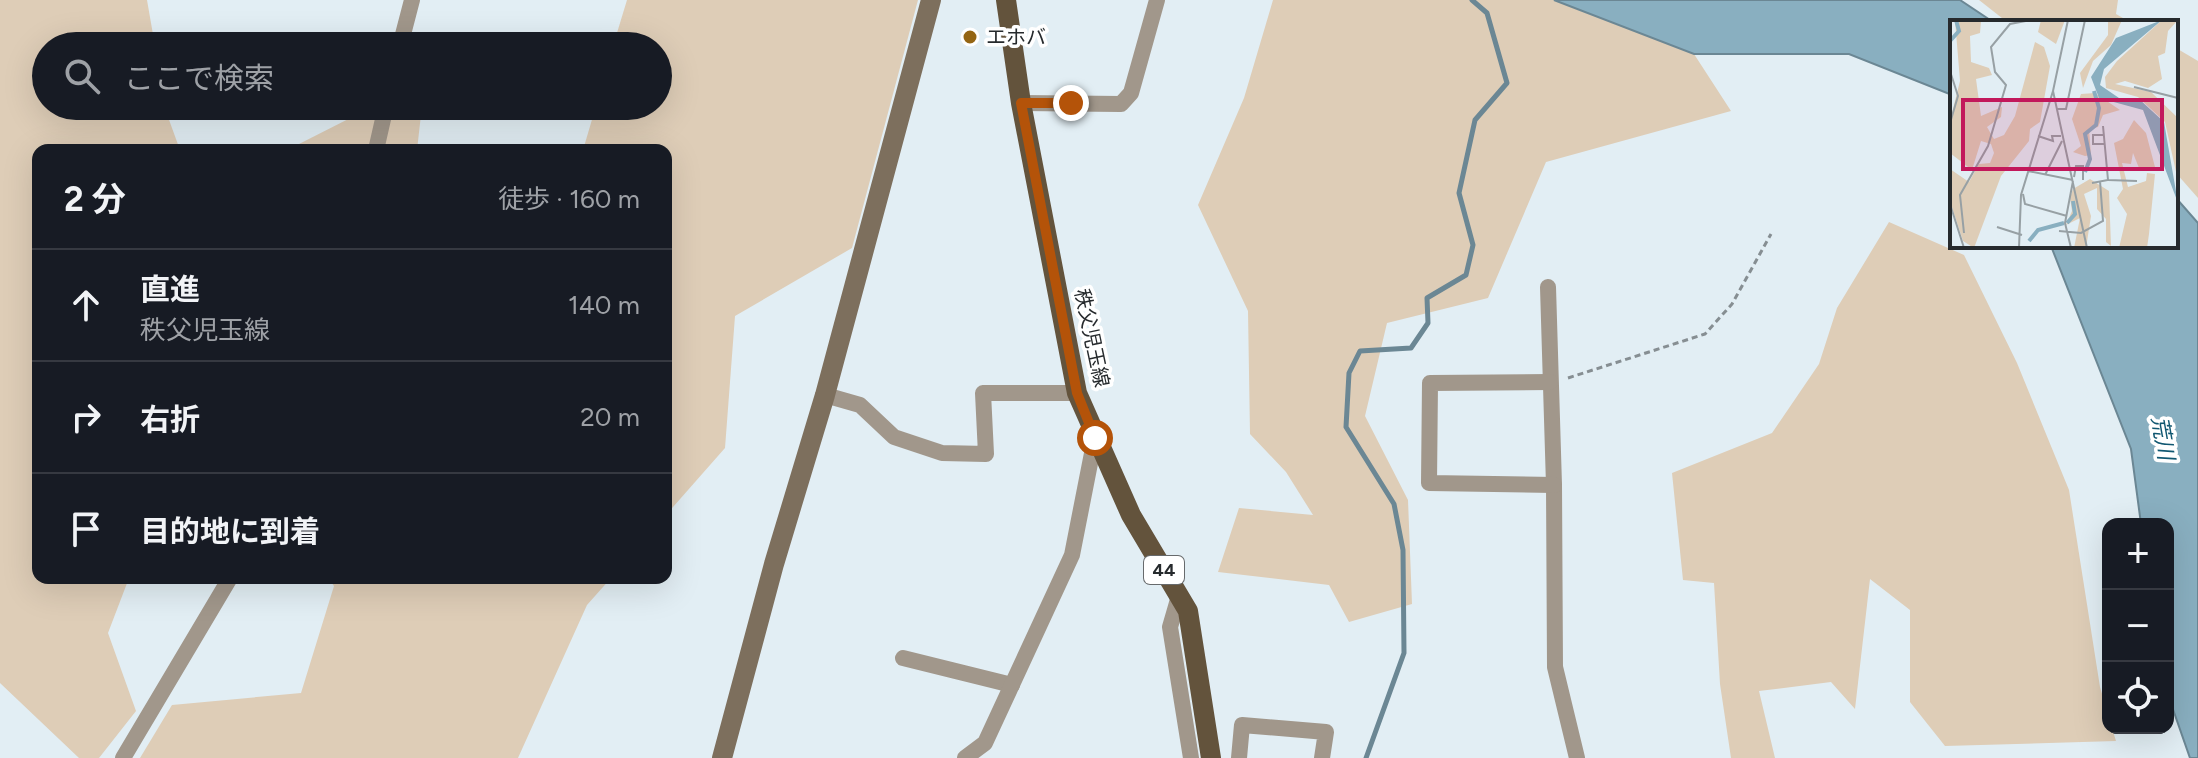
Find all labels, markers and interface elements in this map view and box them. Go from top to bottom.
inset map [1950,20,2178,248]
place label: エホバ [986,25,1046,49]
marker: エホバ [961,28,979,46]
search box [32,32,672,120]
icon: search [60,54,104,98]
text: ここで検索 [124,60,274,97]
route end [1053,85,1089,121]
text: 2 分 [64,179,126,220]
text: 徒歩 · 160 m [498,183,640,215]
text: 直進 [140,271,200,308]
icon: ahead [64,283,108,327]
street label: 秩父児玉線 [1070,287,1114,389]
text: 140 m [568,289,640,321]
text: 秩父児玉線 [140,314,270,346]
icon: right [64,395,108,439]
text: 右折 [140,401,200,438]
text: 20 m [580,401,640,433]
water label: 荒川 [2146,414,2180,464]
route start [1077,420,1113,456]
icon: arrive [64,507,108,551]
text: 目的地に到着 [140,513,320,550]
map controls [2102,518,2174,734]
button: + [2102,518,2174,590]
road number: 44 [1144,556,1184,584]
button: − [2102,590,2174,662]
button: locate [2102,662,2174,734]

